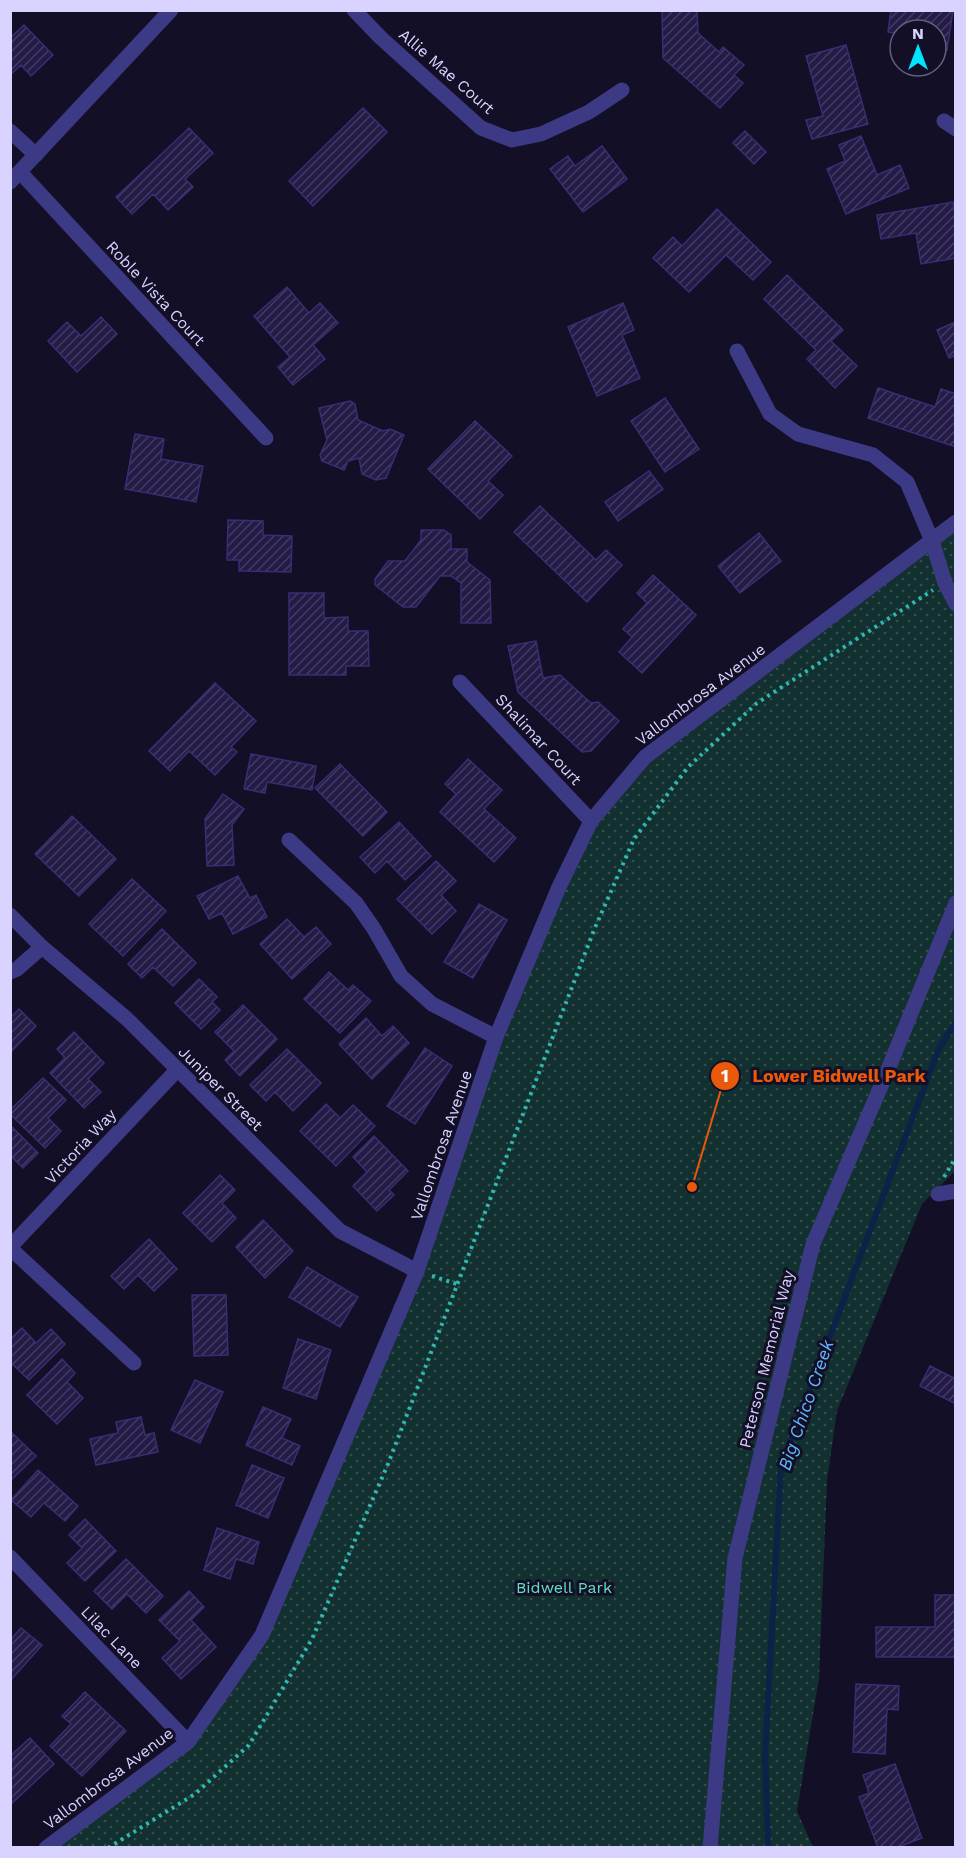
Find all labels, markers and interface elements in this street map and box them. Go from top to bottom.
north arrow [888,18,948,78]
text: N [912,24,924,43]
street label: Allie Mae Court [395,25,498,118]
street label: Roble Vista Court [102,237,209,350]
street label: Vallombrosa Avenue [632,639,769,749]
street label: Shalimar Court [492,690,586,789]
street label: Juniper Street [174,1042,267,1135]
callout: Lower Bidwell Park [710,1058,938,1094]
text: 1 [721,1065,729,1086]
text: Lower Bidwell Park [752,1065,927,1086]
street label: Vallombrosa Avenue [407,1068,476,1223]
street label: Victoria Way [41,1104,121,1188]
street label: Peterson Memorial Way [735,1268,798,1450]
water label: Big Chico Creek [773,1336,838,1473]
park label: Bidwell Park [516,1578,612,1597]
street label: Lilac Lane [77,1602,146,1673]
street label: Vallombrosa Avenue [40,1723,177,1833]

